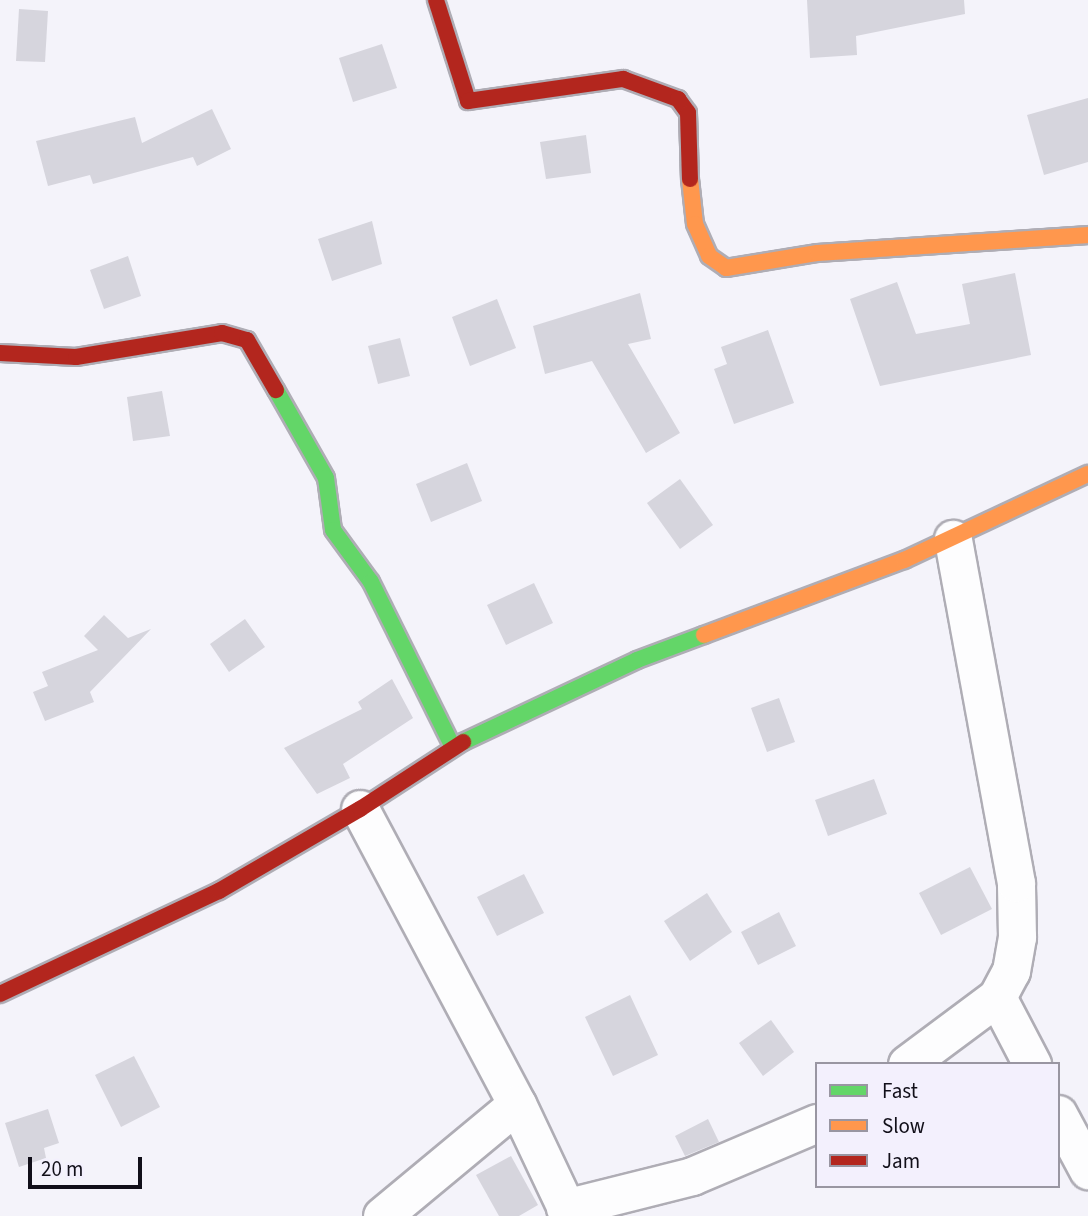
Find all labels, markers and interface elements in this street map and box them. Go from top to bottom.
legend [815,1062,1060,1188]
text: Fast [882,1076,918,1106]
text: Slow [882,1111,925,1141]
scale bar [32,1142,145,1186]
text: Jam [882,1146,920,1176]
text: 20 m [41,1154,83,1184]

